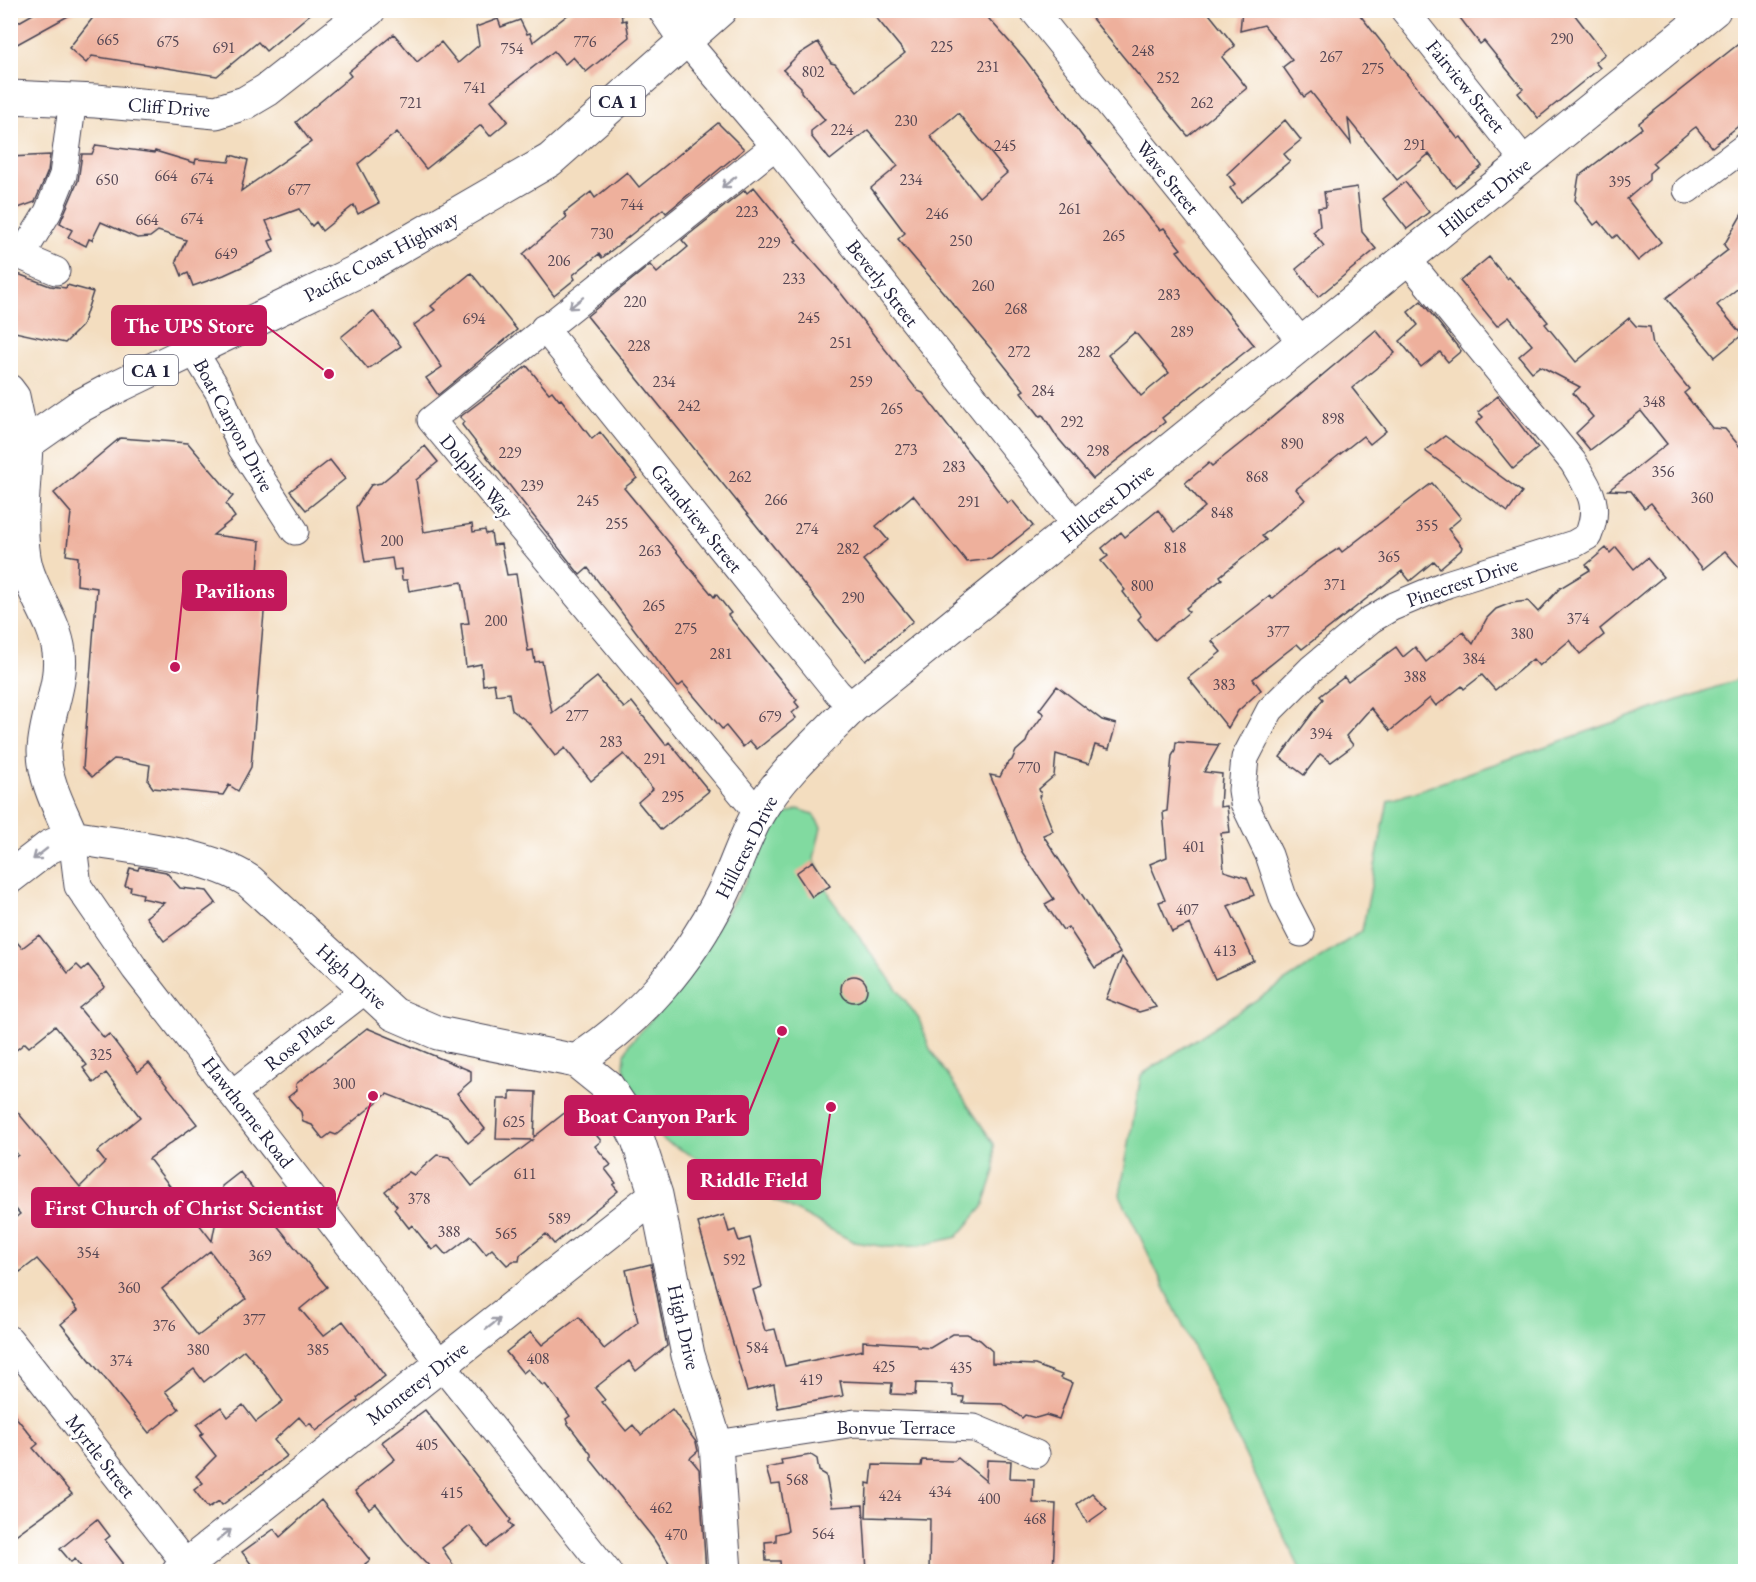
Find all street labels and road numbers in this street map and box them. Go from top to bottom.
street label: Fairview Street [1421,34,1512,138]
road number: CA 1 [591,86,645,116]
street label: Cliff Drive [127,91,211,123]
street label: Wave Street [1130,135,1206,220]
street label: Hillcrest Drive [1432,151,1536,242]
street label: Pacific Coast Highway [299,204,463,308]
street label: Beverly Street [841,234,926,332]
street label: Boat Canyon Drive [188,354,280,496]
road number: CA 1 [124,355,178,385]
street label: Dolphin Way [434,429,520,524]
street label: Hillcrest Drive [1055,457,1159,548]
street label: Grandview Street [645,458,749,578]
street label: Pinecrest Drive [1403,551,1521,613]
street label: Hillcrest Drive [709,791,783,903]
street label: High Drive [311,937,393,1015]
street label: Rose Place [259,1005,339,1076]
street label: Hawthorne Road [196,1051,300,1174]
street label: High Drive [662,1282,706,1372]
street label: Monterey Drive [361,1335,473,1431]
street label: Myrtle Street [60,1409,142,1504]
street label: Bonvue Terrace [837,1414,956,1440]

